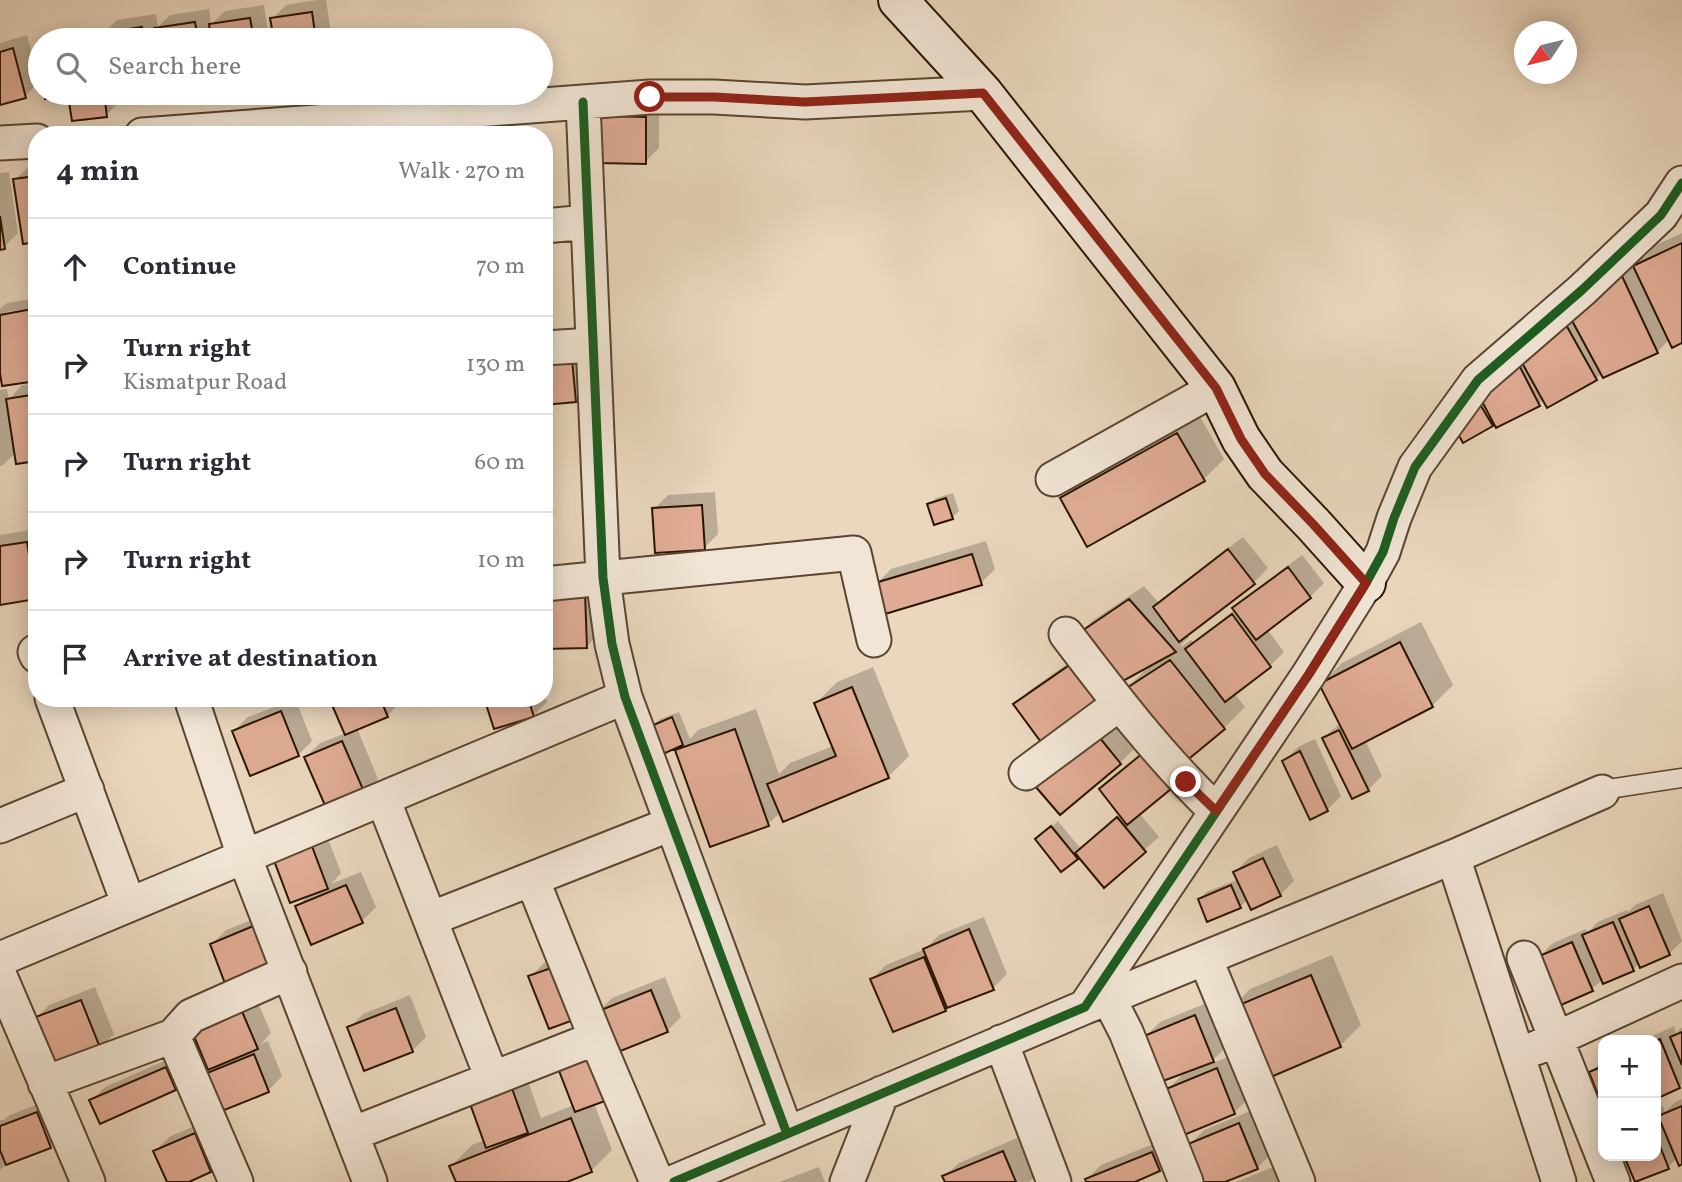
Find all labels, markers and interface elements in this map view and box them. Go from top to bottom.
north arrow [1514,21,1577,84]
search box [28,28,553,105]
icon: search [52,48,90,86]
text: Search here [108,49,241,85]
route start [634,81,665,112]
text: 4 min [56,151,140,193]
text: Walk · 270 m [398,156,525,188]
icon: ahead [56,248,94,286]
text: Continue [123,249,236,285]
text: 70 m [476,251,525,283]
text: Turn right [123,331,251,367]
icon: right [56,346,94,384]
text: 130 m [466,349,525,381]
text: Kismatpur Road [123,367,287,399]
icon: right [56,444,94,482]
text: Turn right [123,445,251,481]
text: 60 m [475,447,525,479]
icon: right [56,542,94,580]
text: Turn right [123,543,251,579]
text: 10 m [477,545,525,577]
icon: arrive [56,640,94,678]
text: Arrive at destination [123,641,378,677]
route end [1170,766,1201,797]
map controls [1598,1035,1661,1161]
button: + [1598,1035,1661,1098]
button: − [1598,1098,1661,1161]

